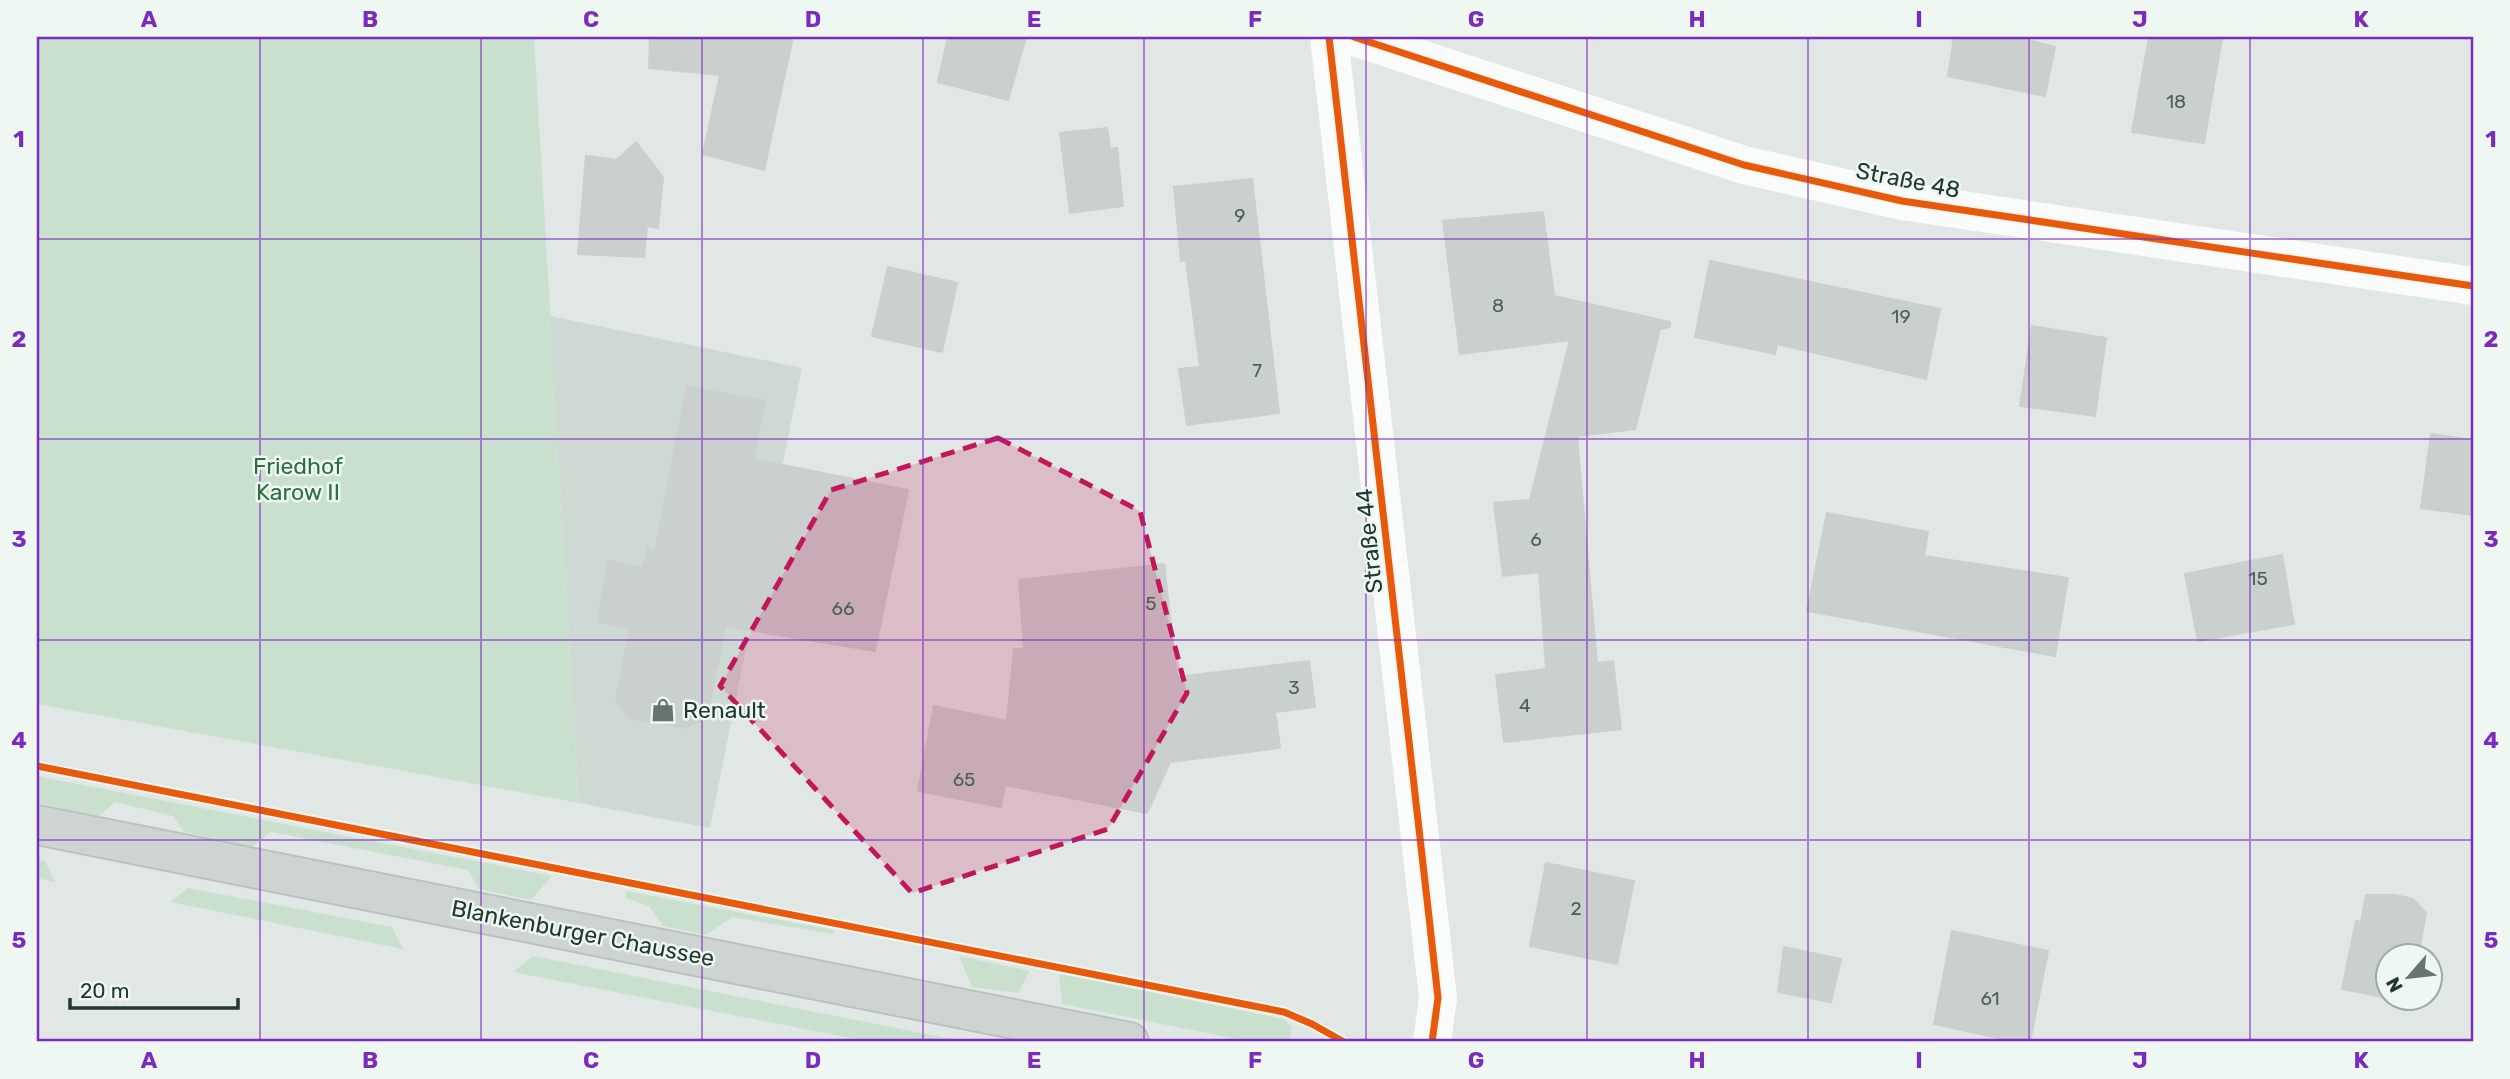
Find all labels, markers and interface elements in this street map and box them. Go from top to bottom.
text: A [141,5,158,33]
text: B [362,5,378,33]
text: C [583,5,599,33]
text: D [805,5,821,33]
text: E [1027,5,1041,33]
text: F [1248,5,1262,33]
text: G [1468,5,1484,33]
text: H [1688,5,1706,33]
text: I [1915,5,1923,33]
text: J [2132,5,2148,33]
text: K [2353,5,2369,33]
house number: 18 [2166,90,2186,113]
text: 1 [13,125,25,153]
text: 1 [2485,125,2497,153]
street label: Straße 48 [1854,156,1962,204]
house number: 9 [1234,204,1246,227]
house number: 8 [1492,294,1504,317]
house number: 19 [1891,305,1911,328]
text: 2 [12,325,26,353]
text: 2 [2484,325,2498,353]
house number: 7 [1252,359,1262,382]
park label: Friedhof Karow II [253,452,343,506]
street label: Straße 44 [1350,487,1388,595]
text: 3 [11,525,27,553]
text: 3 [2483,525,2499,553]
house number: 6 [1530,528,1542,551]
house number: 15 [2248,567,2268,590]
house number: 5 [1145,592,1157,615]
house number: 66 [832,597,854,620]
house number: 3 [1288,676,1300,699]
house number: 4 [1519,694,1531,717]
shop icon: Renault [649,696,677,724]
place label: Renault [683,696,766,724]
text: 4 [11,726,27,754]
text: 4 [2483,726,2499,754]
house number: 65 [953,768,975,791]
street label: Blankenburger Chaussee [449,894,717,972]
house number: 2 [1570,897,1582,920]
text: 5 [12,926,27,954]
text: 5 [2484,926,2499,954]
north arrow [2374,942,2444,1012]
scale bar [70,967,238,1011]
text: N [2381,973,2408,996]
text: 20 m [80,978,129,1003]
house number: 61 [1980,987,2000,1010]
text: A [141,1046,158,1074]
text: B [362,1046,378,1074]
text: C [583,1046,599,1074]
text: D [805,1046,821,1074]
text: E [1027,1046,1041,1074]
text: F [1248,1046,1262,1074]
text: G [1468,1046,1484,1074]
text: H [1688,1046,1706,1074]
text: I [1915,1046,1923,1074]
text: J [2132,1046,2148,1074]
text: K [2353,1046,2369,1074]

